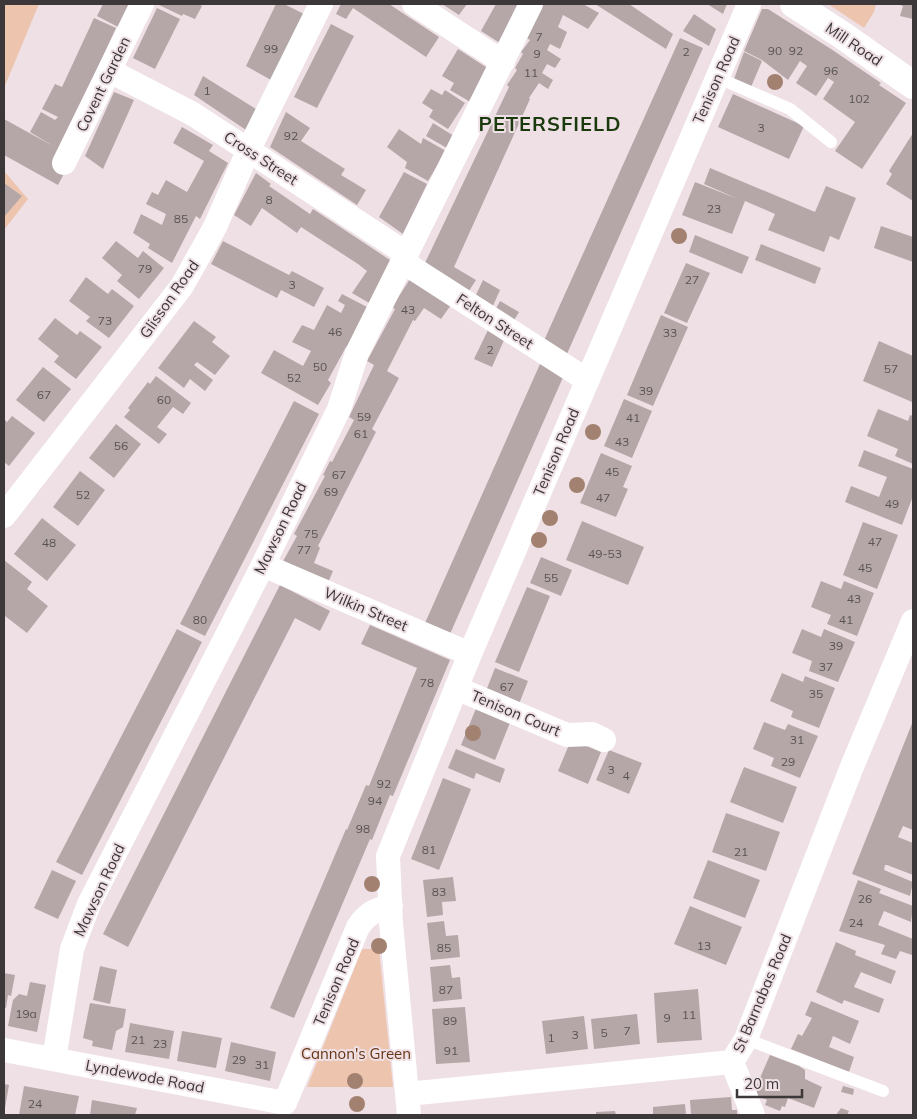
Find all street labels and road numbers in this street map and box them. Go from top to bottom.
street label: Mill Road [822,18,886,70]
street label: Covent Garden [72,33,134,135]
street label: Tenison Road [688,33,744,127]
street label: Cross Street [220,127,302,189]
street label: Glisson Road [135,256,203,342]
street label: Felton Street [453,289,537,353]
street label: Tenison Road [529,405,583,499]
street label: Mawson Road [250,479,310,577]
street label: Wilkin Street [321,583,411,635]
street label: Tenison Court [468,686,564,740]
street label: Mawson Road [69,841,129,939]
street label: St Barnabas Road [728,931,796,1055]
street label: Tenison Road [309,935,363,1029]
street label: Lyndewode Road [84,1055,206,1097]

